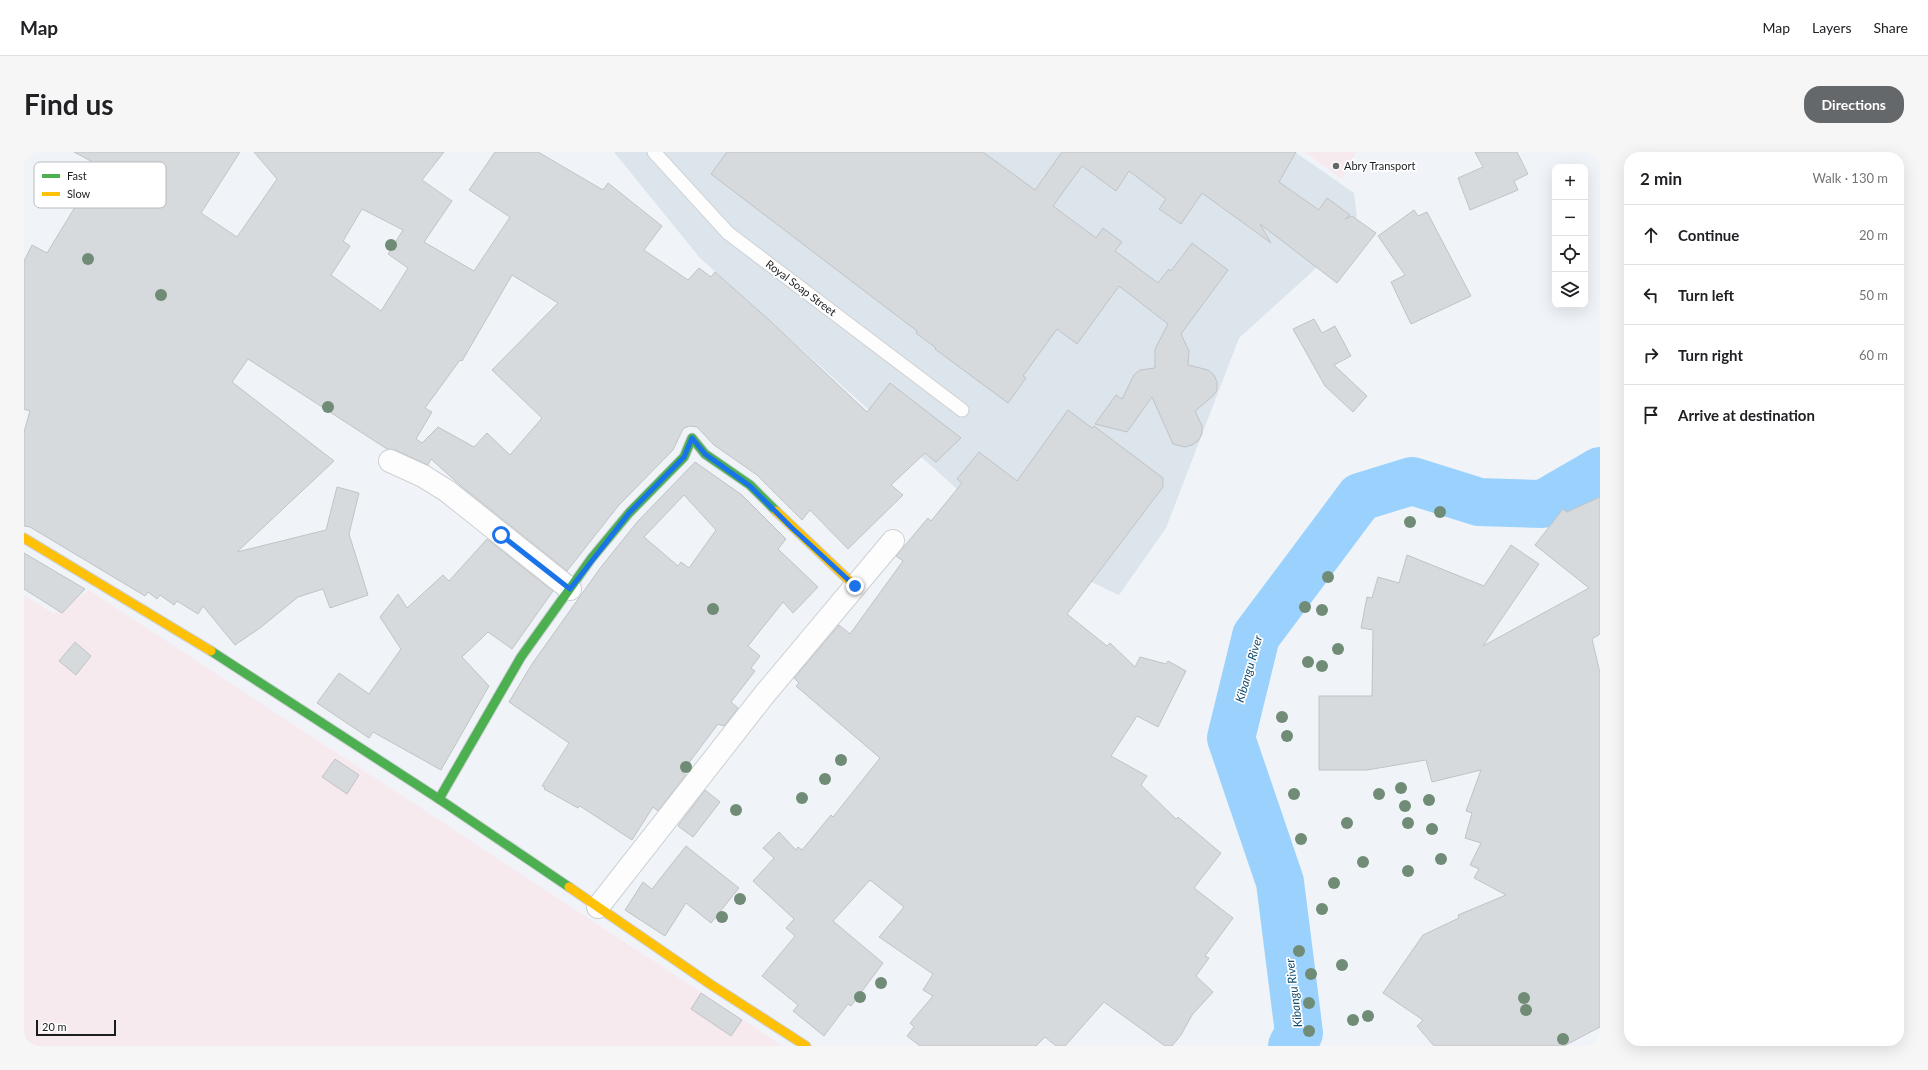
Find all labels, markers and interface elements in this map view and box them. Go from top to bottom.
text: Map [20,16,58,39]
text: Map [1762,19,1790,36]
text: Layers [1812,19,1852,36]
text: Share [1874,19,1908,36]
button: Directions [1804,86,1904,123]
text: Find us [24,87,114,121]
place label: Abry Transport [1344,159,1415,172]
marker: Abry Transport [1331,161,1341,171]
legend [34,162,166,208]
map controls [1552,164,1588,308]
button: + [1552,164,1588,200]
text: 2 min [1640,168,1682,189]
text: Fast [67,169,87,182]
text: Walk · 130 m [1812,170,1888,186]
text: Slow [67,187,91,200]
button: − [1552,200,1588,236]
icon: ahead [1640,224,1662,246]
text: Continue [1678,226,1739,244]
text: 20 m [1859,227,1888,243]
button: locate [1552,236,1588,272]
street label: Royal Soap Street [764,257,839,318]
button: layers [1552,272,1588,308]
icon: left [1640,284,1662,306]
text: Turn left [1678,286,1734,304]
text: 50 m [1859,287,1888,303]
icon: right [1640,344,1662,366]
text: Turn right [1678,346,1743,364]
text: 60 m [1859,347,1888,363]
icon: arrive [1640,404,1662,426]
text: Arrive at destination [1678,406,1815,424]
route start [492,526,510,544]
route end [846,577,864,595]
water label: Kibangu River [1232,633,1266,704]
water label: Kibangu River [1282,957,1305,1028]
scale bar [36,1018,116,1037]
text: 20 m [42,1020,67,1033]

